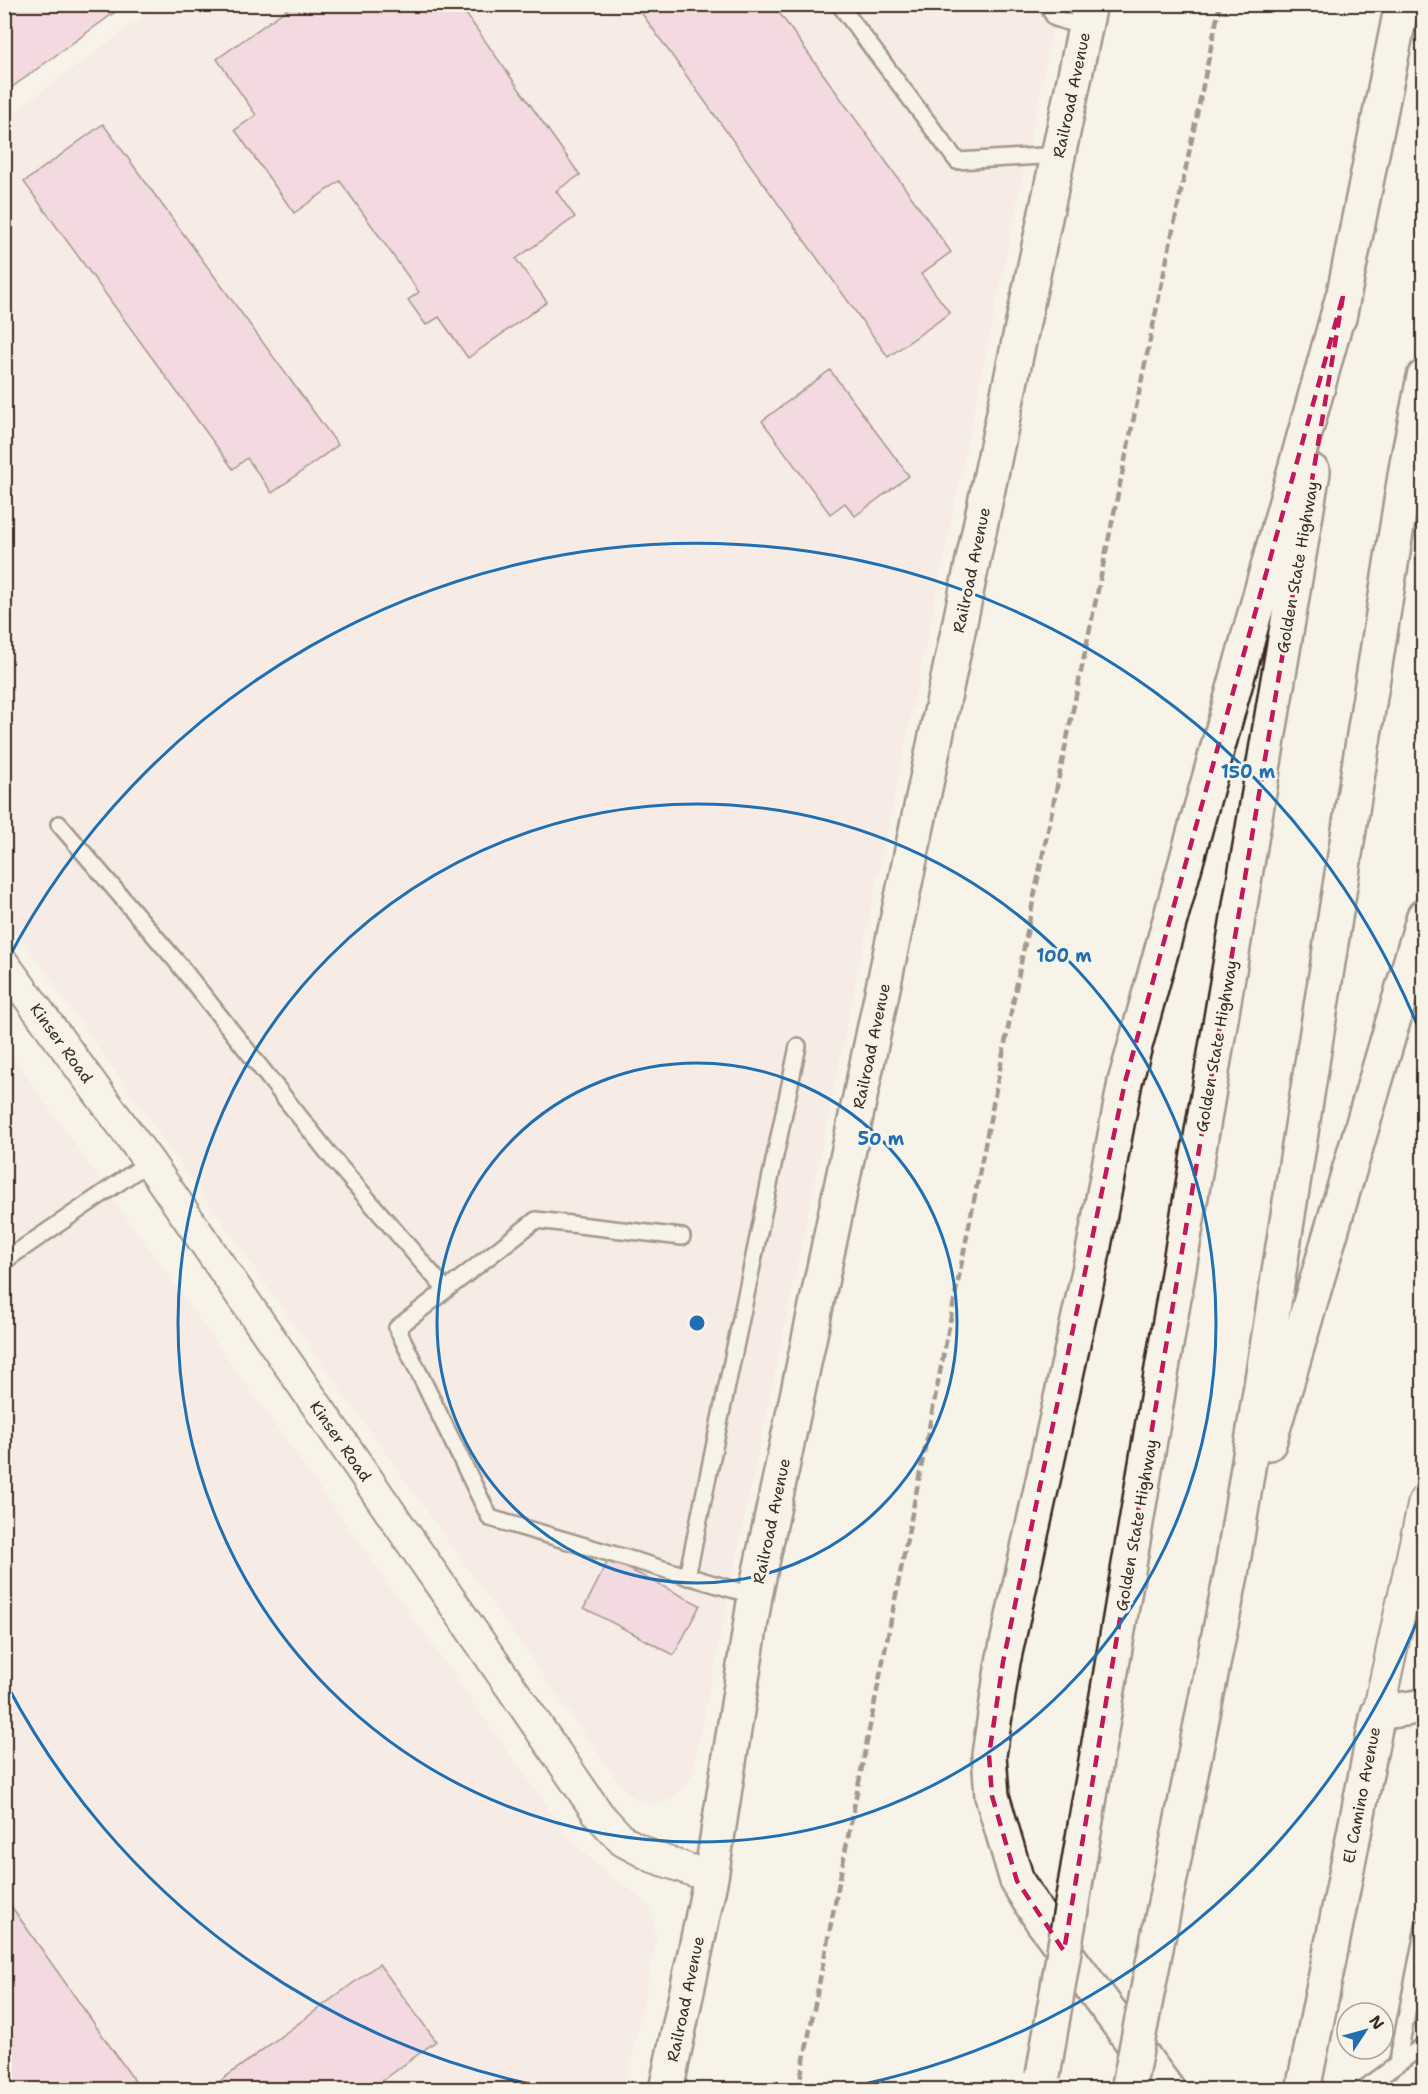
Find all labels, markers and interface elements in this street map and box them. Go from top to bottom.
street label: Railroad Avenue [1048,30,1095,160]
street label: Golden State Highway [1272,479,1323,655]
street label: Railroad Avenue [948,505,995,635]
text: 150 m [1221,760,1276,784]
text: 100 m [1036,944,1092,968]
street label: Golden State Highway [1191,958,1242,1134]
street label: Railroad Avenue [848,981,895,1111]
street label: Kinser Road [26,999,98,1087]
text: 50 m [858,1127,905,1151]
centre of rings [687,1313,707,1333]
street label: Kinser Road [305,1397,376,1486]
street label: Golden State Highway [1111,1437,1162,1613]
street label: Railroad Avenue [748,1456,795,1586]
street label: El Camino Avenue [1338,1725,1385,1865]
street label: Railroad Avenue [662,1934,709,2064]
north arrow [1335,2001,1395,2061]
text: N [1365,2011,1389,2034]

